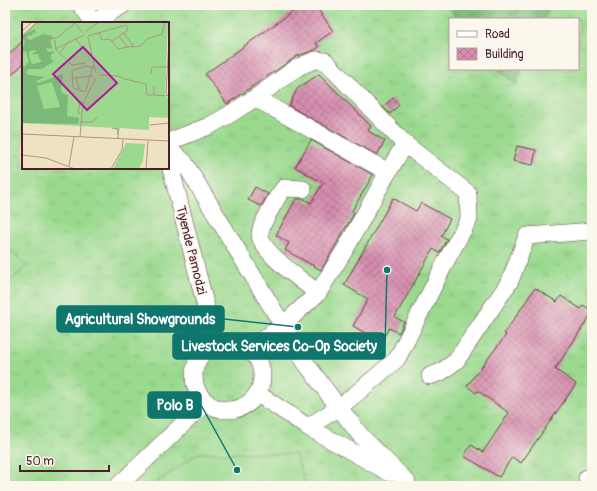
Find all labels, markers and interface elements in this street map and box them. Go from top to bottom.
legend [449,18,579,70]
inset map [22,22,169,169]
text: Road [485,27,510,42]
text: Building [485,47,524,62]
street label: Tiyende Pamodzi [172,204,210,296]
callout: Agricultural Showgrounds [57,306,224,332]
text: Agricultural Showgrounds [65,311,216,328]
callout: Livestock Services Co-Op Society [173,333,385,359]
text: Livestock Services Co-Op Society [181,338,377,355]
callout: Polo B [148,392,201,418]
text: Polo B [156,397,194,414]
scale bar [20,447,109,473]
text: 50 m [26,454,54,469]

